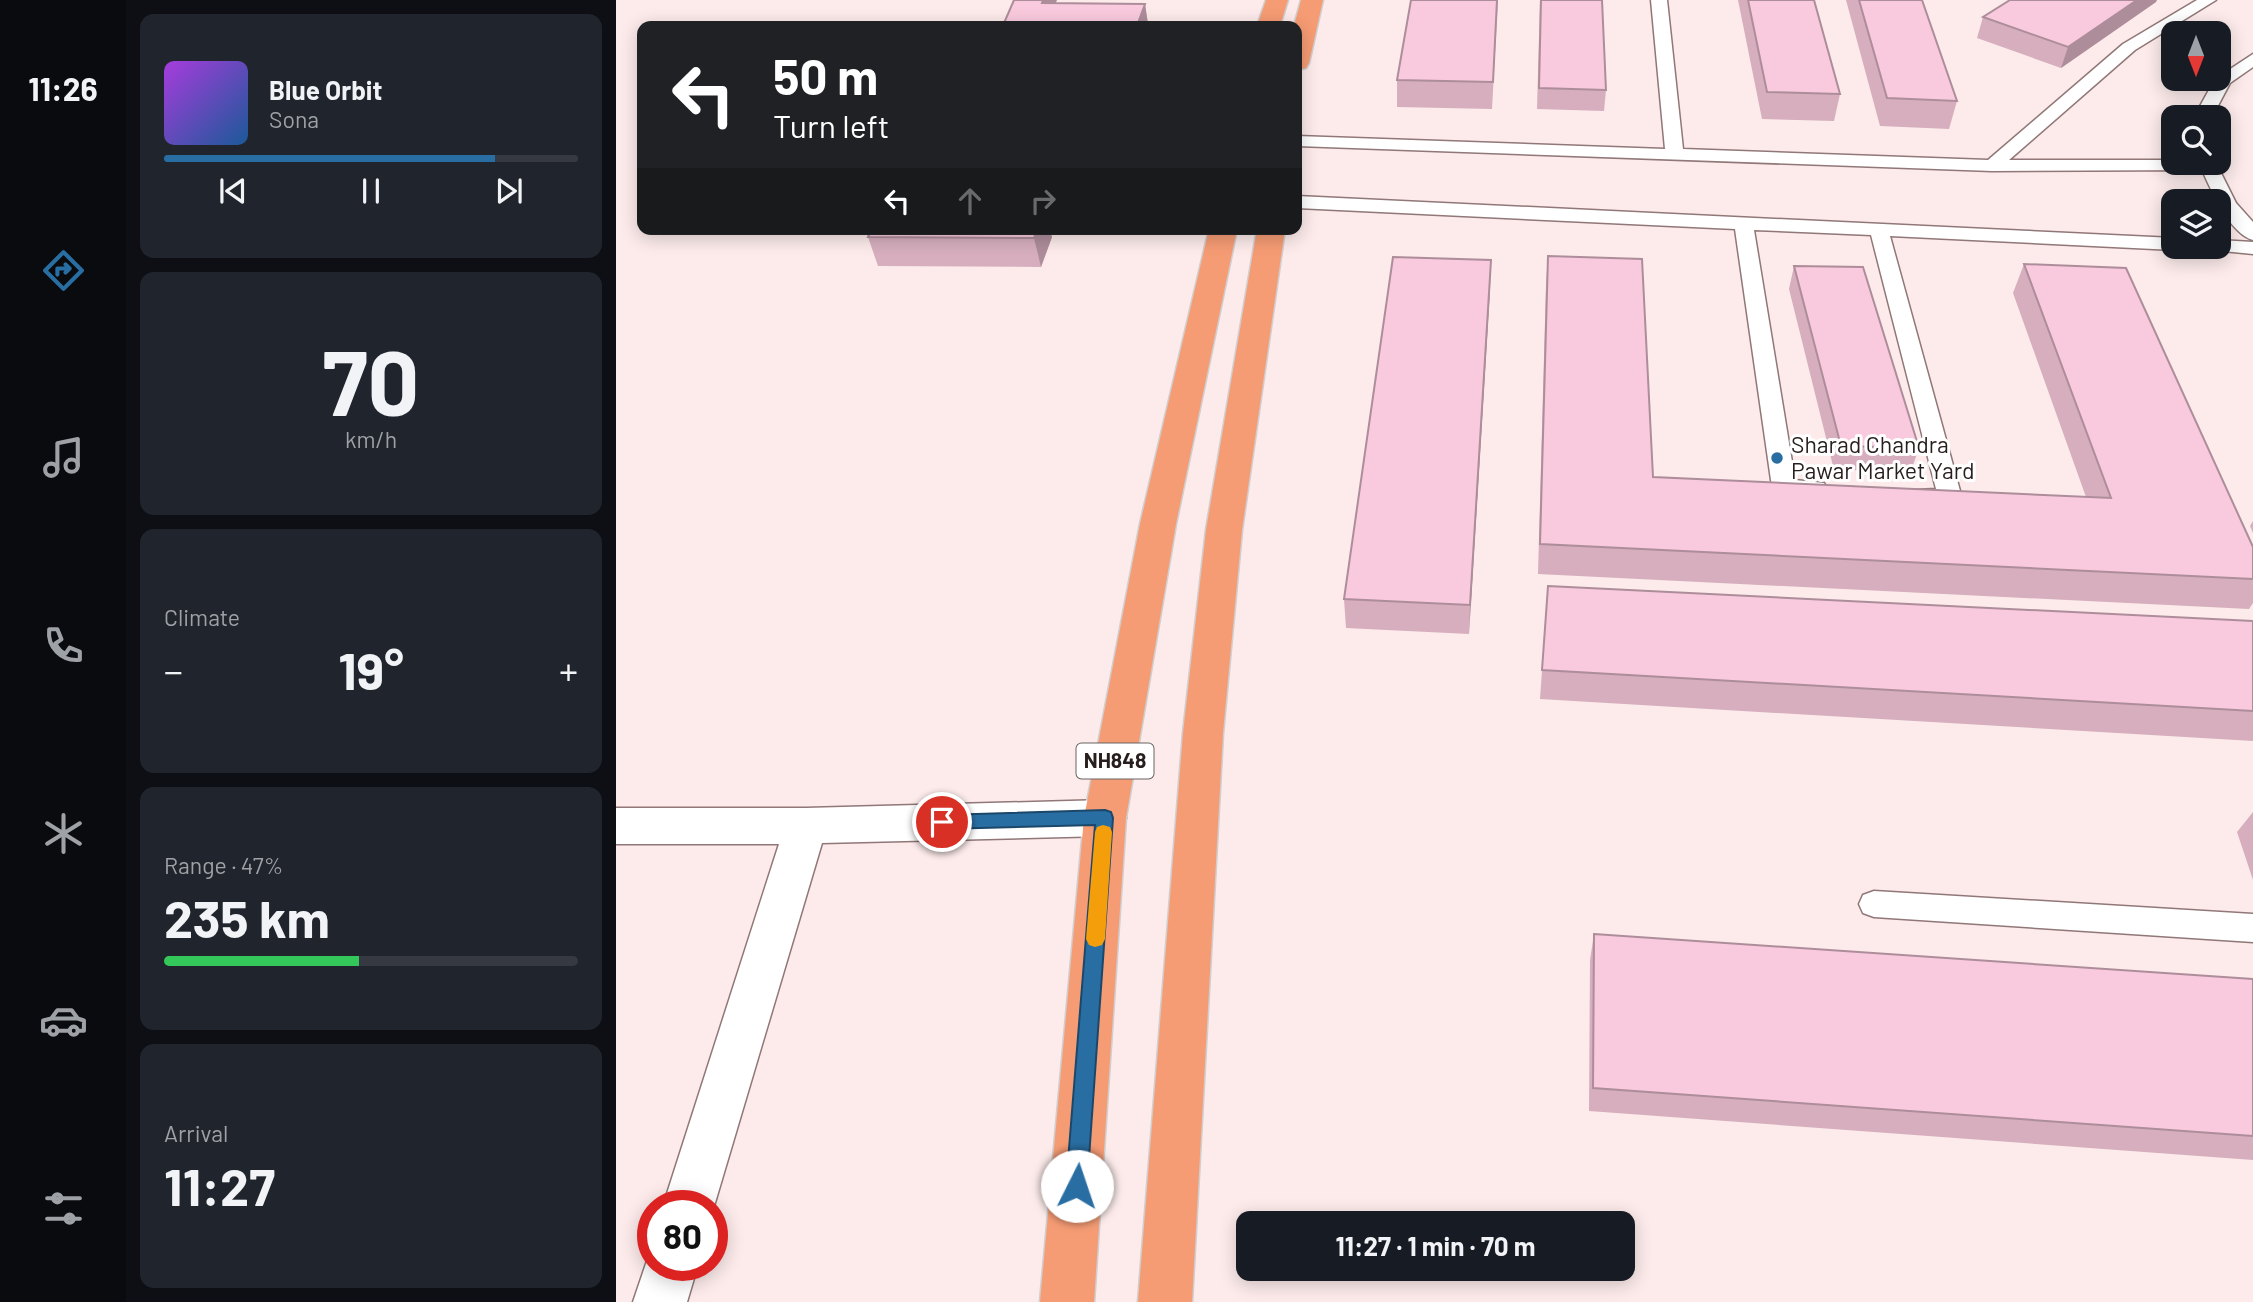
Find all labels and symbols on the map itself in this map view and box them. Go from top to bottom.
north arrow [2161,21,2231,91]
place label: Sharad Chandra Pawar Market Yard [1791,430,1975,484]
marker: Sharad Chandra Pawar Market Yard [1769,450,1785,466]
road number: NH848 [1077,744,1154,778]
pin [912,792,972,852]
position arrow [1040,1149,1114,1223]
speed limit sign: 80 [637,1190,728,1281]

